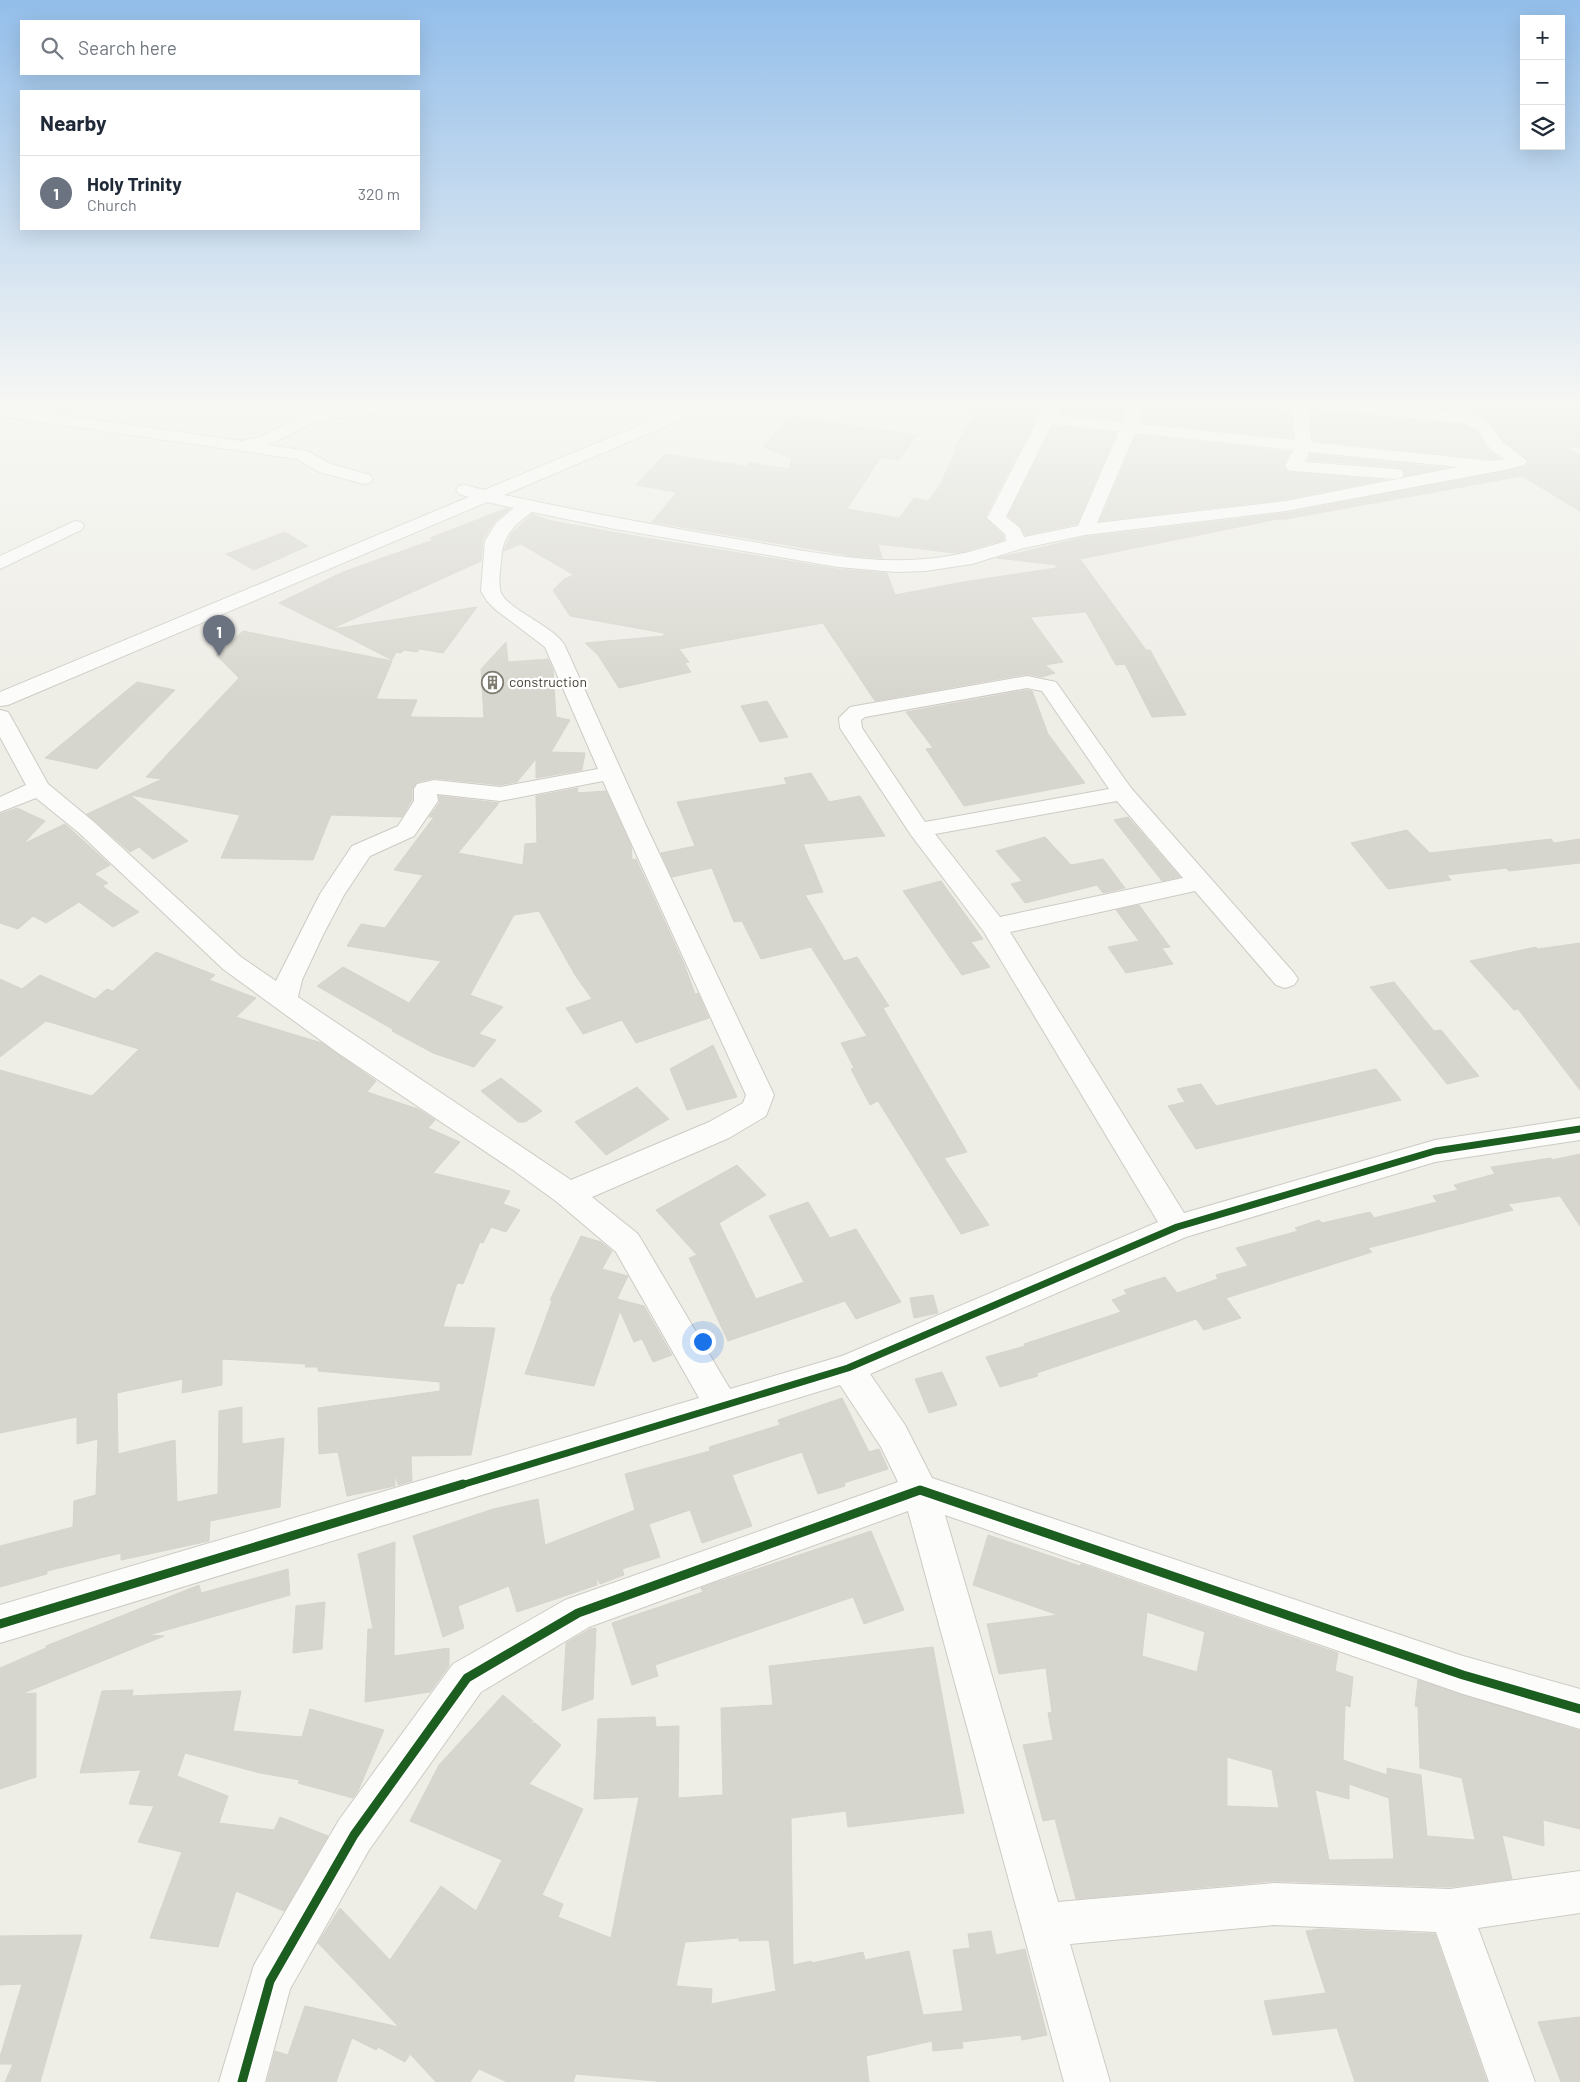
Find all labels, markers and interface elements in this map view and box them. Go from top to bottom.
map controls [1520,15,1565,150]
button: + [1520,15,1565,60]
search box [20,20,420,75]
icon: search [38,34,66,62]
text: Search here [78,36,177,59]
button: − [1520,60,1565,105]
button: layers [1520,105,1565,150]
text: Nearby [40,110,106,135]
text: Holy Trinity [87,172,182,195]
text: 1 [53,184,59,203]
text: 320 m [358,184,400,203]
text: Church [87,195,137,214]
pin: 1 [203,615,235,656]
building icon: construction [481,670,505,694]
place label: construction [509,673,587,690]
your location [690,1329,716,1355]

